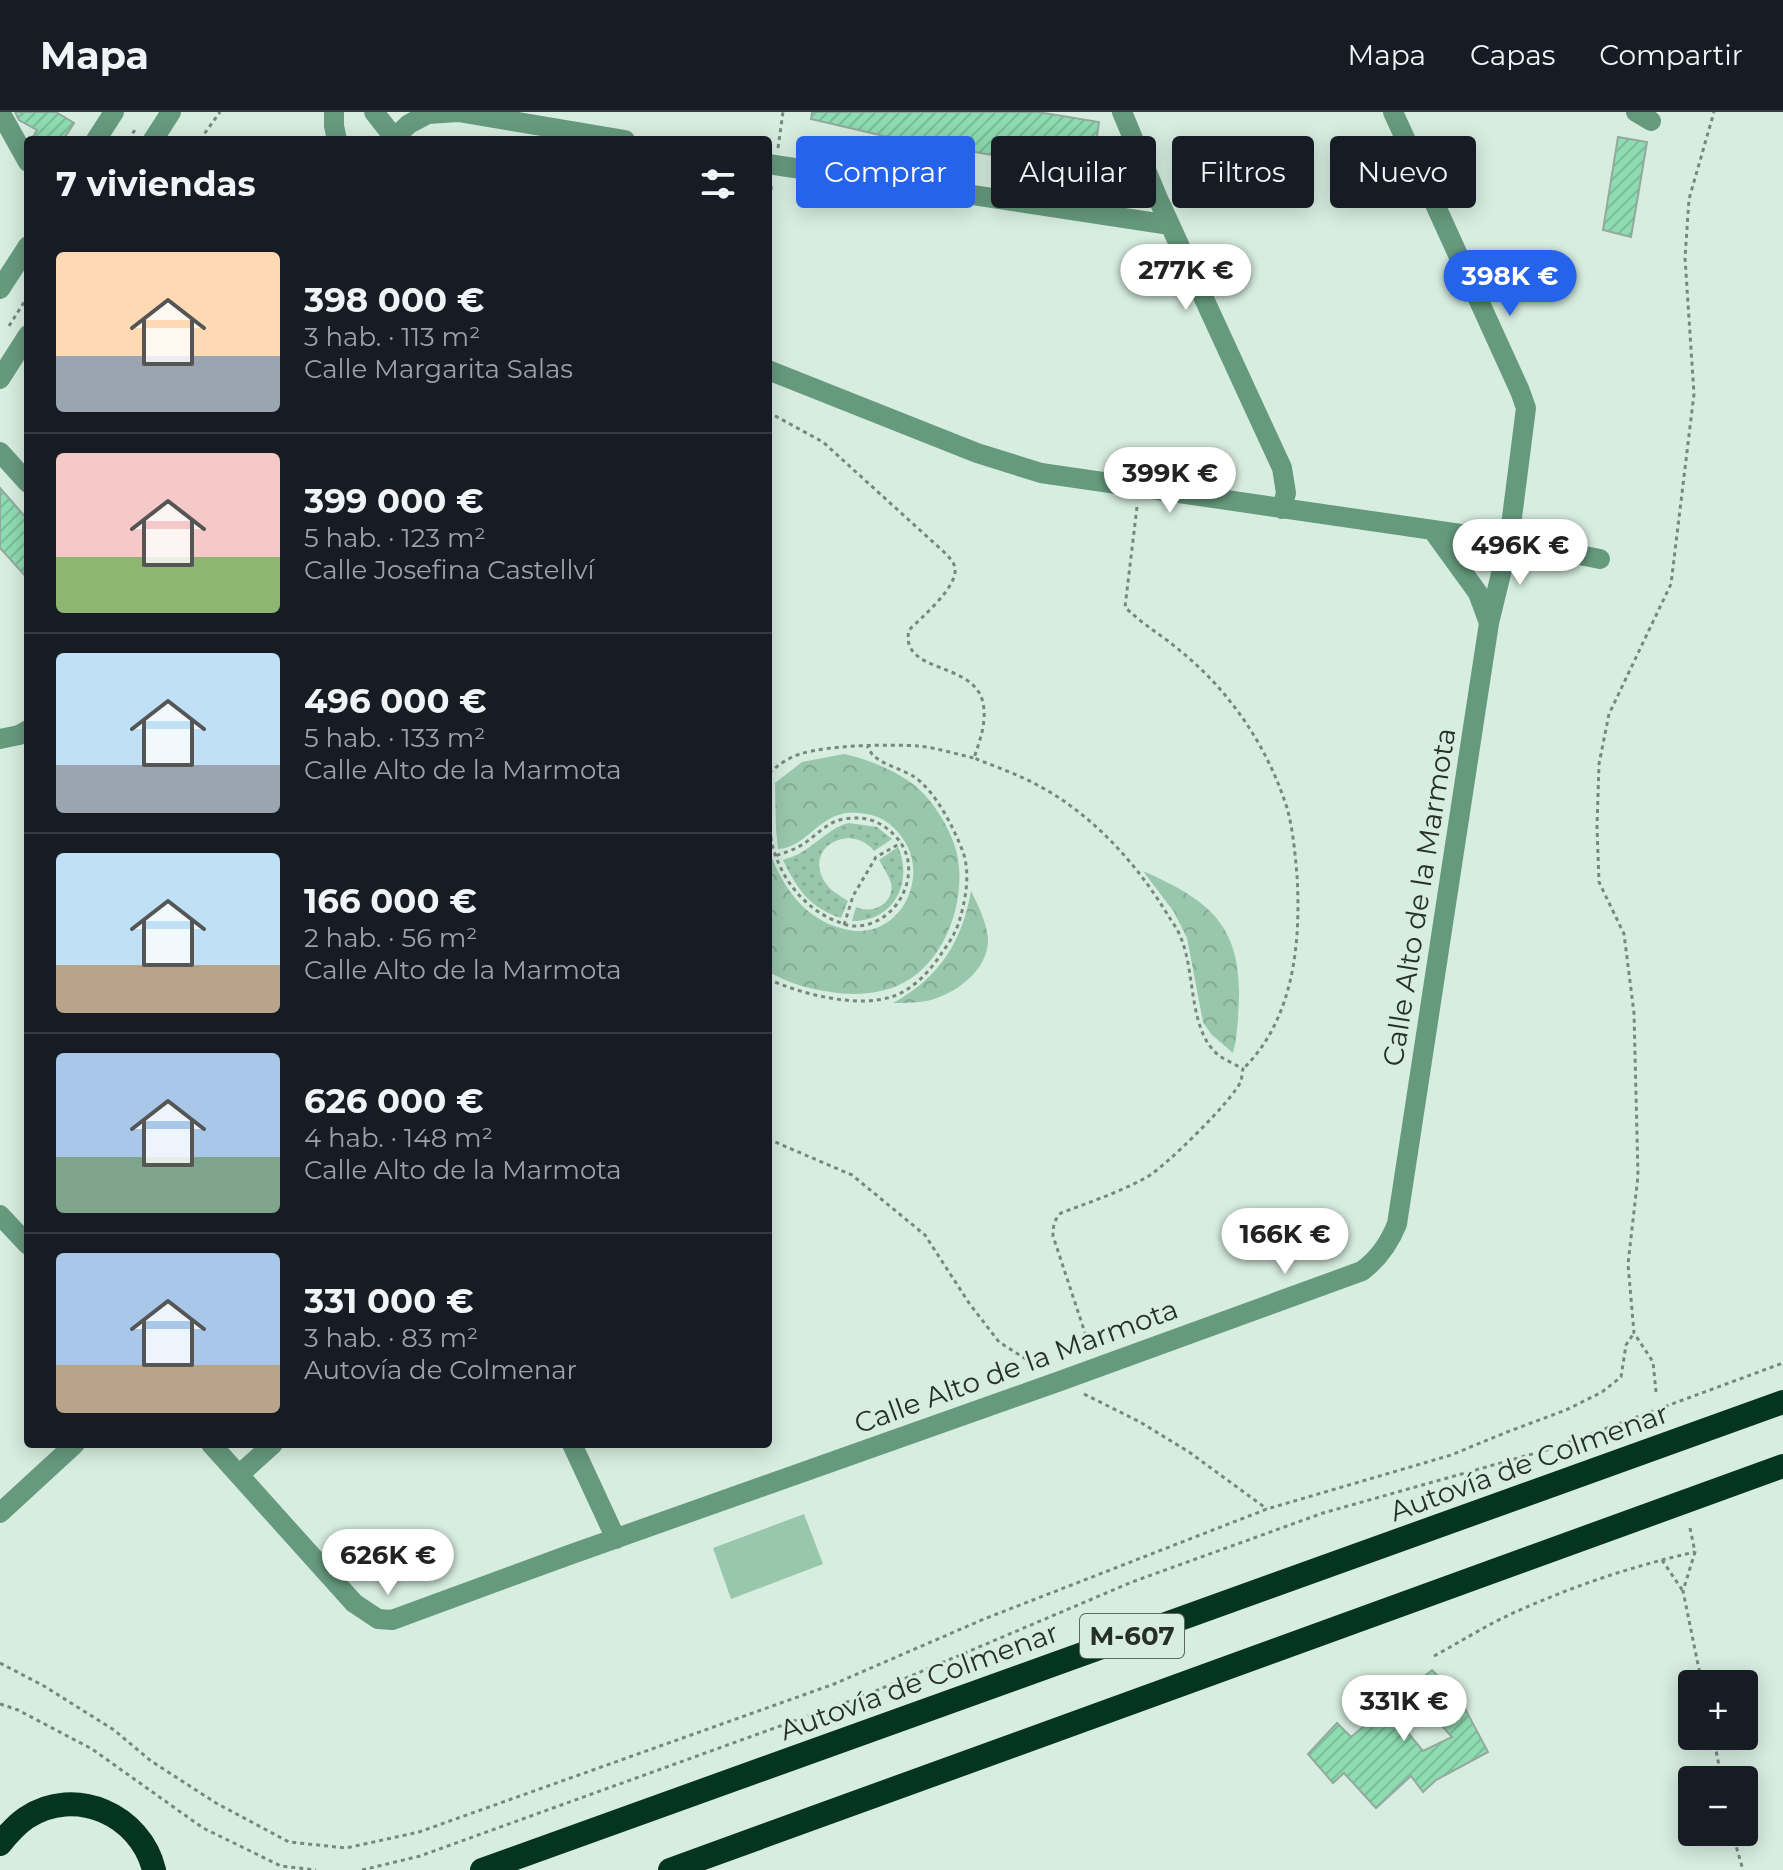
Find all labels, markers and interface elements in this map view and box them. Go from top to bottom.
text: Mapa [40,32,149,79]
text: Mapa [1347,38,1426,72]
text: Capas [1470,38,1555,72]
text: Compartir [1599,38,1743,72]
chip: Comprar [796,136,975,208]
chip: Alquilar [991,136,1156,208]
chip: Filtros [1172,136,1314,208]
chip: Nuevo [1330,136,1476,208]
icon: filters [696,162,740,206]
text: 7 viviendas [56,163,255,205]
pin: 277K € [1121,244,1251,312]
pin: 398K € [1445,250,1575,318]
text: 277K € [1138,254,1234,286]
text: 398K € [1462,260,1558,292]
text: 398 000 € [304,279,484,321]
icon: home [120,284,216,380]
text: 3 hab. · 113 m² [304,321,480,353]
text: Calle Margarita Salas [304,353,573,385]
pin: 399K € [1105,447,1235,515]
text: 399K € [1122,457,1218,489]
text: 399 000 € [304,480,484,522]
icon: home [120,485,216,581]
pin: 496K € [1455,519,1585,587]
text: 5 hab. · 123 m² [304,522,486,554]
text: 496K € [1471,529,1569,561]
text: Calle Josefina Castellví [304,554,594,586]
text: 496 000 € [304,680,487,722]
icon: home [120,685,216,781]
text: 5 hab. · 133 m² [304,722,486,754]
street label: Calle Alto de la Marmota [1375,725,1463,1069]
text: Calle Alto de la Marmota [304,754,622,786]
text: 166 000 € [304,880,477,922]
icon: home [120,885,216,981]
text: 2 hab. · 56 m² [304,922,478,954]
text: Calle Alto de la Marmota [304,954,622,986]
text: 626 000 € [304,1080,483,1122]
icon: home [120,1085,216,1181]
text: 4 hab. · 148 m² [304,1122,493,1154]
text: Calle Alto de la Marmota [304,1154,622,1186]
pin: 166K € [1220,1208,1350,1276]
text: 166K € [1239,1218,1331,1250]
text: 331 000 € [304,1280,474,1322]
icon: home [120,1285,216,1381]
street label: Calle Alto de la Marmota [849,1292,1183,1440]
text: 3 hab. · 83 m² [304,1322,478,1354]
text: Autovía de Colmenar [304,1354,577,1386]
street label: Autovía de Colmenar [1385,1396,1673,1528]
pin: 626K € [323,1529,453,1597]
text: 626K € [340,1539,436,1571]
road number: M-607 [1080,1614,1184,1658]
street label: Autovía de Colmenar [775,1615,1063,1747]
map controls [1678,1670,1758,1846]
button: + [1678,1670,1758,1750]
pin: 331K € [1339,1675,1469,1743]
text: 331K € [1360,1685,1448,1717]
button: − [1678,1766,1758,1846]

